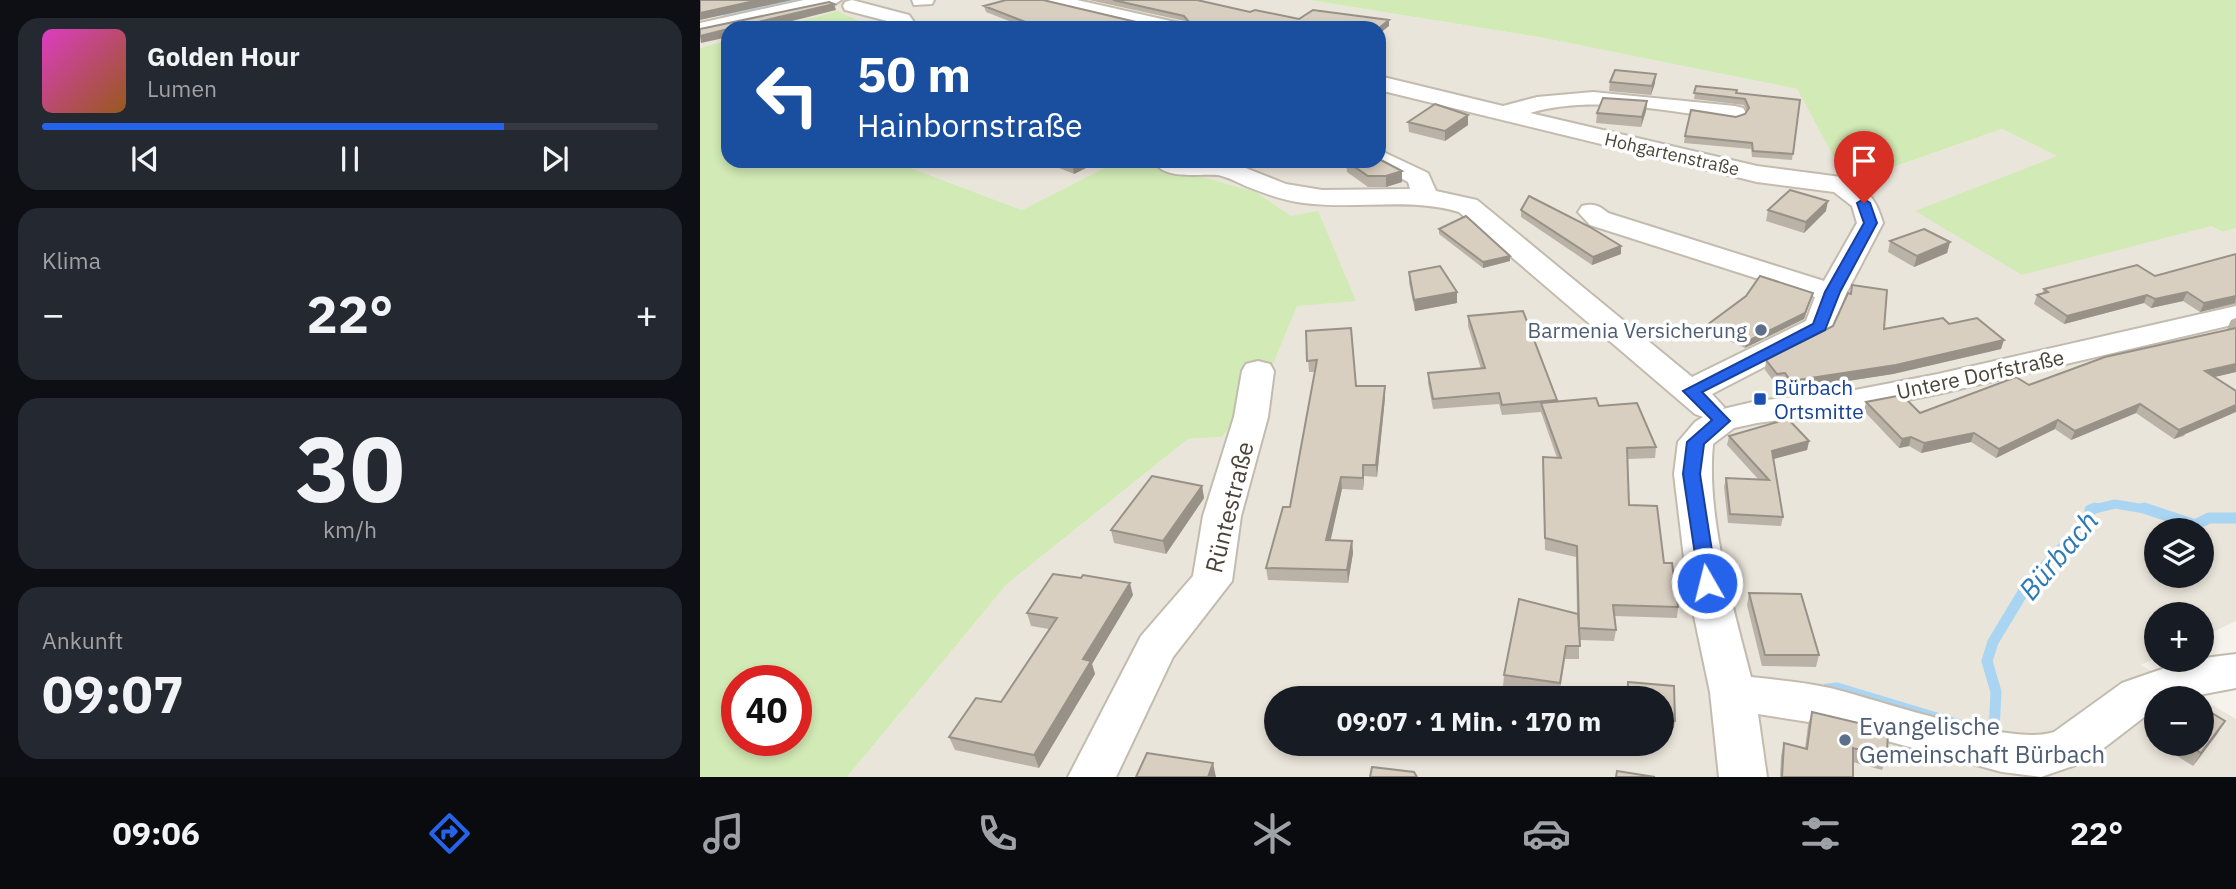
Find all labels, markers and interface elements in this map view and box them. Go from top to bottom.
text: Golden Hour [147,39,300,73]
text: 50 m [857,42,971,105]
icon: left [742,49,833,140]
text: Lumen [147,73,217,103]
text: Hainbornstraße [857,104,1083,146]
street label: Hohgartenstraße [1602,127,1742,181]
pin [1834,131,1894,203]
icon: previous [126,140,164,178]
icon: pause [331,140,369,178]
icon: next [536,140,574,178]
icon: arrive [1845,142,1883,180]
text: Klima [42,245,101,275]
text: 22° [307,280,393,347]
text: − [42,289,65,338]
text: + [635,289,658,338]
place label: Barmenia Versicherung [1528,316,1747,344]
marker: Barmenia Versicherung [1753,322,1769,338]
street label: Untere Dorfstraße [1894,343,2066,405]
place label: Bürbach Ortsmitte [1774,373,1864,425]
marker: Bürbach Ortsmitte [1752,391,1768,407]
text: 30 [295,409,405,527]
street label: Rüntestraße [1197,438,1261,576]
water label: Bürbach [2010,503,2106,607]
text: km/h [323,514,377,544]
map controls [2144,518,2214,756]
button: layers [2144,518,2214,588]
position arrow [1670,546,1744,620]
button: + [2144,602,2214,672]
text: Ankunft [42,625,123,655]
text: 09:07 [42,660,184,727]
speed limit sign: 40 [721,665,812,756]
button: − [2144,686,2214,756]
text: 09:07 · 1 Min. · 170 m [1337,704,1601,738]
place label: Evangelische Gemeinschaft Bürbach [1859,710,2105,770]
marker: Evangelische Gemeinschaft Bürbach [1837,732,1853,748]
icon: directions [425,809,474,858]
icon: music [699,809,748,858]
icon: phone [973,809,1022,858]
icon: climate [1248,809,1297,858]
icon: car [1522,809,1571,858]
icon: filters [1796,809,1845,858]
text: 09:06 [113,812,200,854]
text: 22° [2070,812,2123,854]

